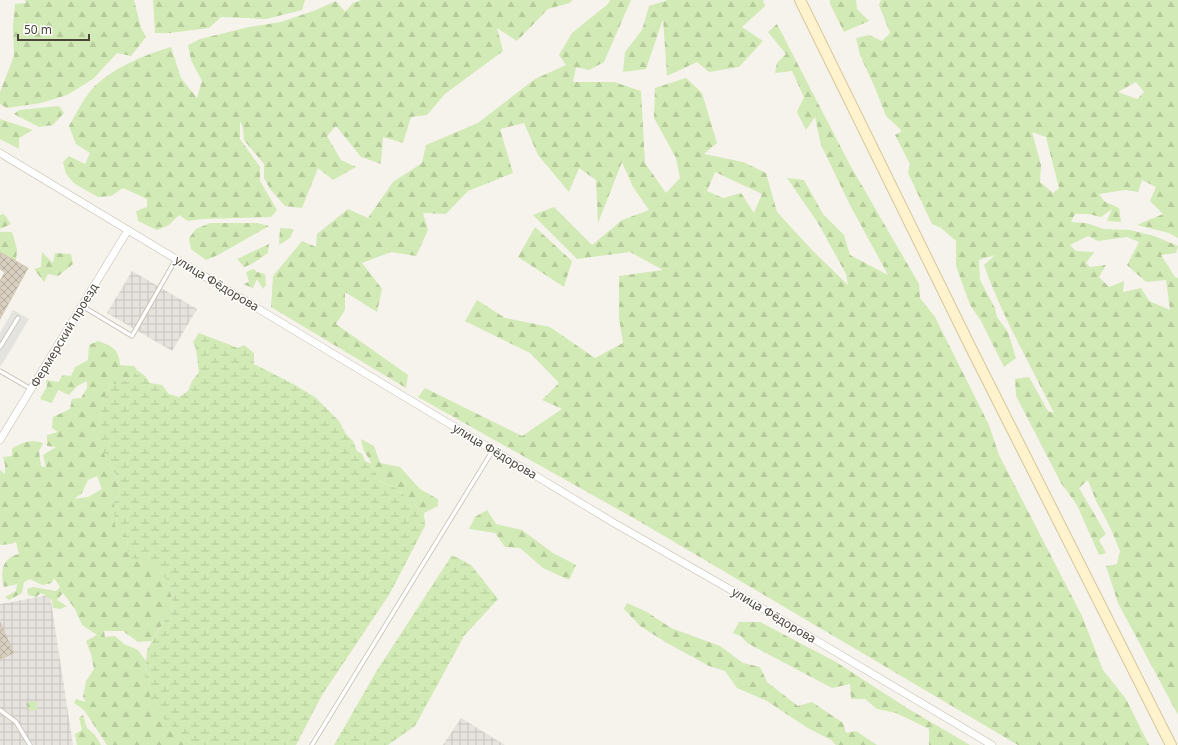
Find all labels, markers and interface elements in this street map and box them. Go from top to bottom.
scale bar [18,16,89,42]
text: 50 m [24,21,52,38]
street label: улица Фёдорова [172,251,262,315]
street label: Фермерский проезд [26,279,102,390]
street label: улица Фёдорова [450,419,540,483]
street label: улица Фёдорова [729,583,819,647]

